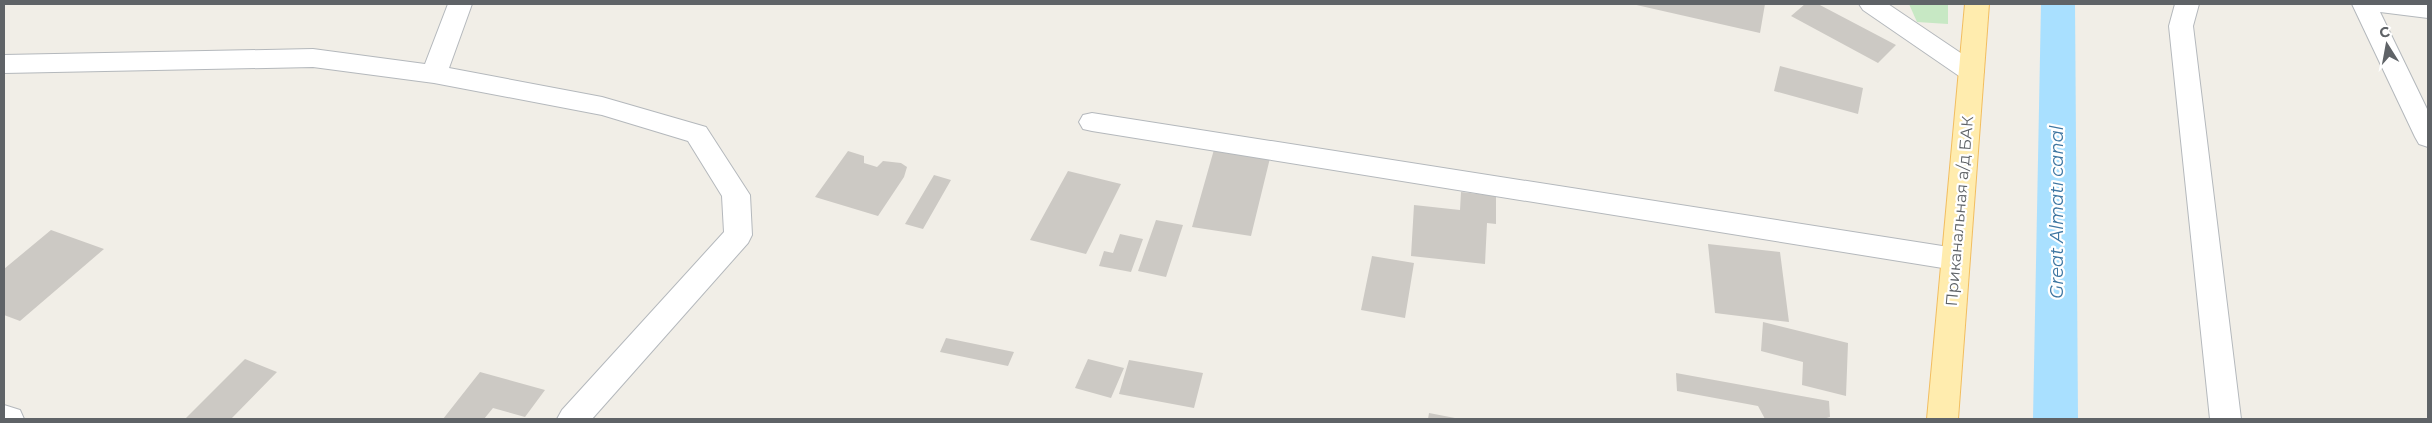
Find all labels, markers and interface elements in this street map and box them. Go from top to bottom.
north arrow [2362,20,2412,70]
text: С [2378,22,2391,42]
street label: Приканальная а/д БАК [1942,115,1977,307]
water label: Great Almatı canal [2046,125,2068,299]

